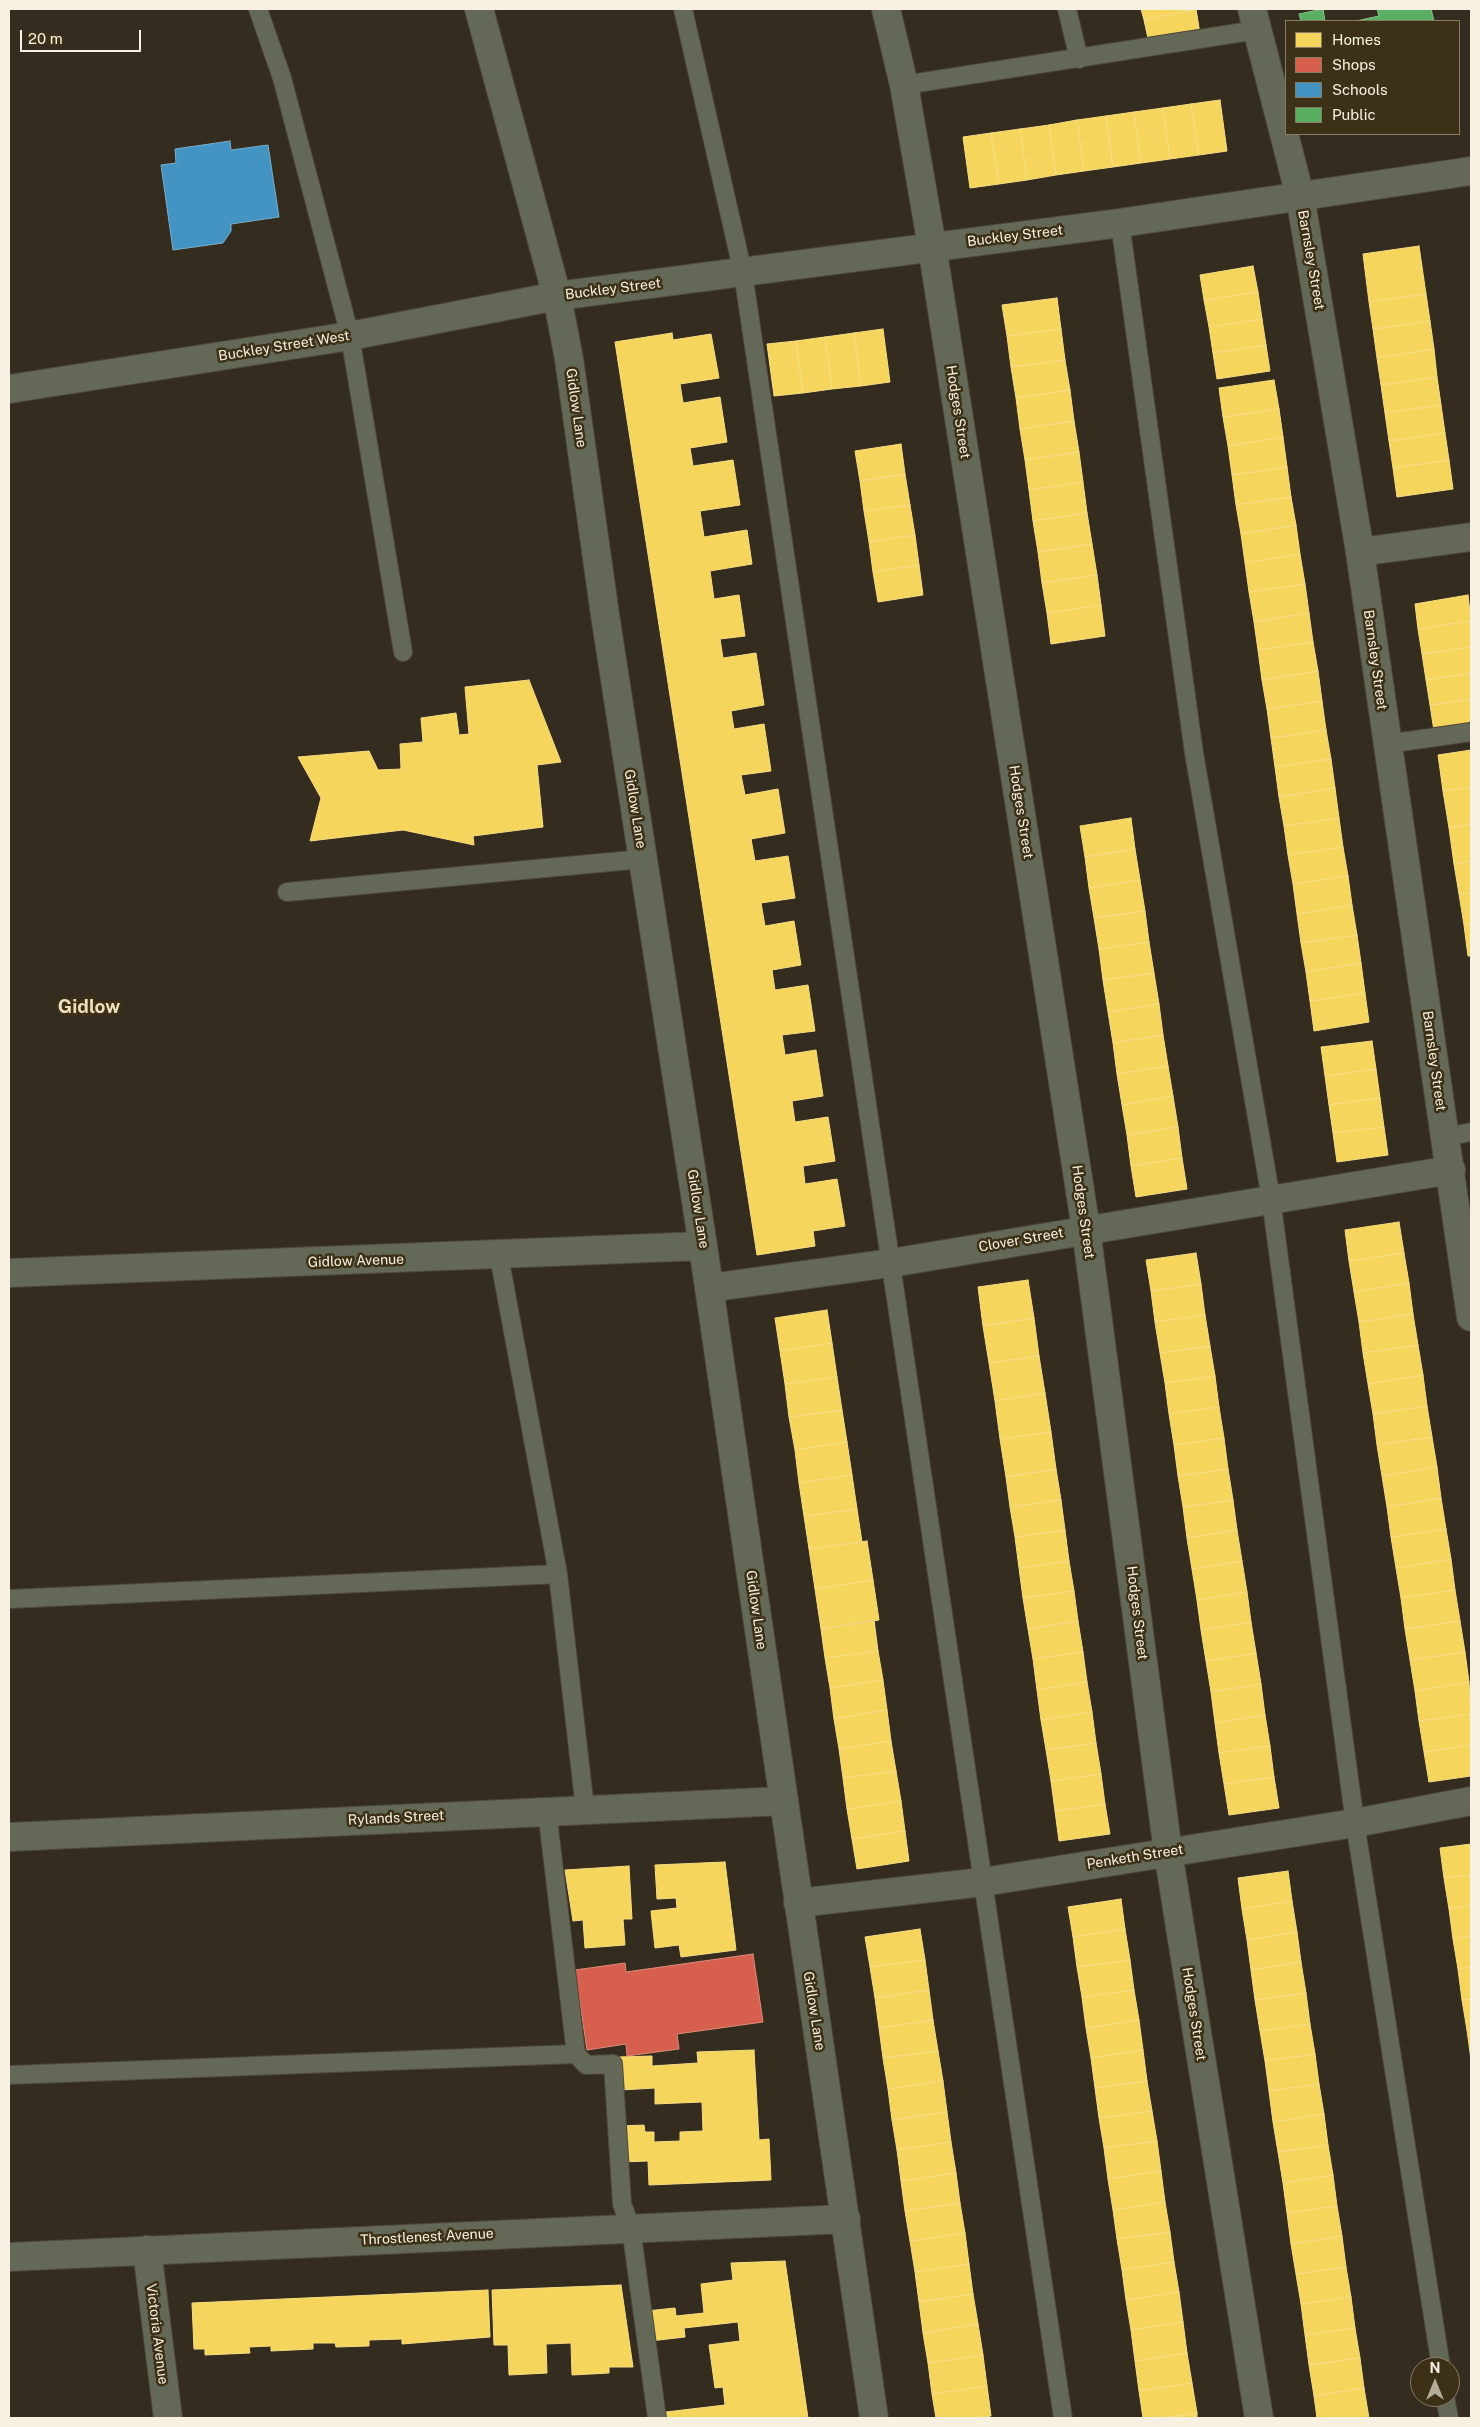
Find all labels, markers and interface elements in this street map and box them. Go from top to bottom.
scale bar [22,20,144,52]
legend [1285,20,1460,135]
text: 20 m [28,30,63,47]
text: Homes [1332,31,1381,48]
text: Shops [1332,56,1376,73]
text: Schools [1332,81,1388,98]
text: Public [1332,106,1376,123]
street label: Barnsley Street [1294,209,1328,311]
street label: Buckley Street [966,222,1064,250]
street label: Buckley Street [564,275,662,303]
street label: Buckley Street West [217,327,351,365]
street label: Hodges Street [942,364,974,460]
street label: Gidlow Lane [562,367,590,449]
street label: Barnsley Street [1360,609,1390,711]
street label: Hodges Street [1005,764,1037,860]
street label: Gidlow Lane [620,768,650,850]
district label: Gidlow [58,996,120,1018]
street label: Barnsley Street [1419,1010,1449,1112]
street label: Hodges Street [1068,1164,1098,1260]
street label: Gidlow Lane [683,1168,713,1250]
street label: Clover Street [977,1224,1065,1256]
street label: Gidlow Avenue [308,1251,404,1271]
street label: Hodges Street [1123,1565,1151,1661]
street label: Gidlow Lane [742,1569,770,1651]
street label: Rylands Street [347,1807,445,1829]
street label: Penketh Street [1085,1841,1185,1873]
street label: Hodges Street [1178,1966,1210,2062]
street label: Gidlow Lane [799,1970,829,2052]
street label: Throstlenest Avenue [360,2225,494,2249]
street label: Victoria Avenue [142,2283,172,2385]
north arrow [1410,2357,1460,2407]
text: N [1430,2360,1440,2376]

